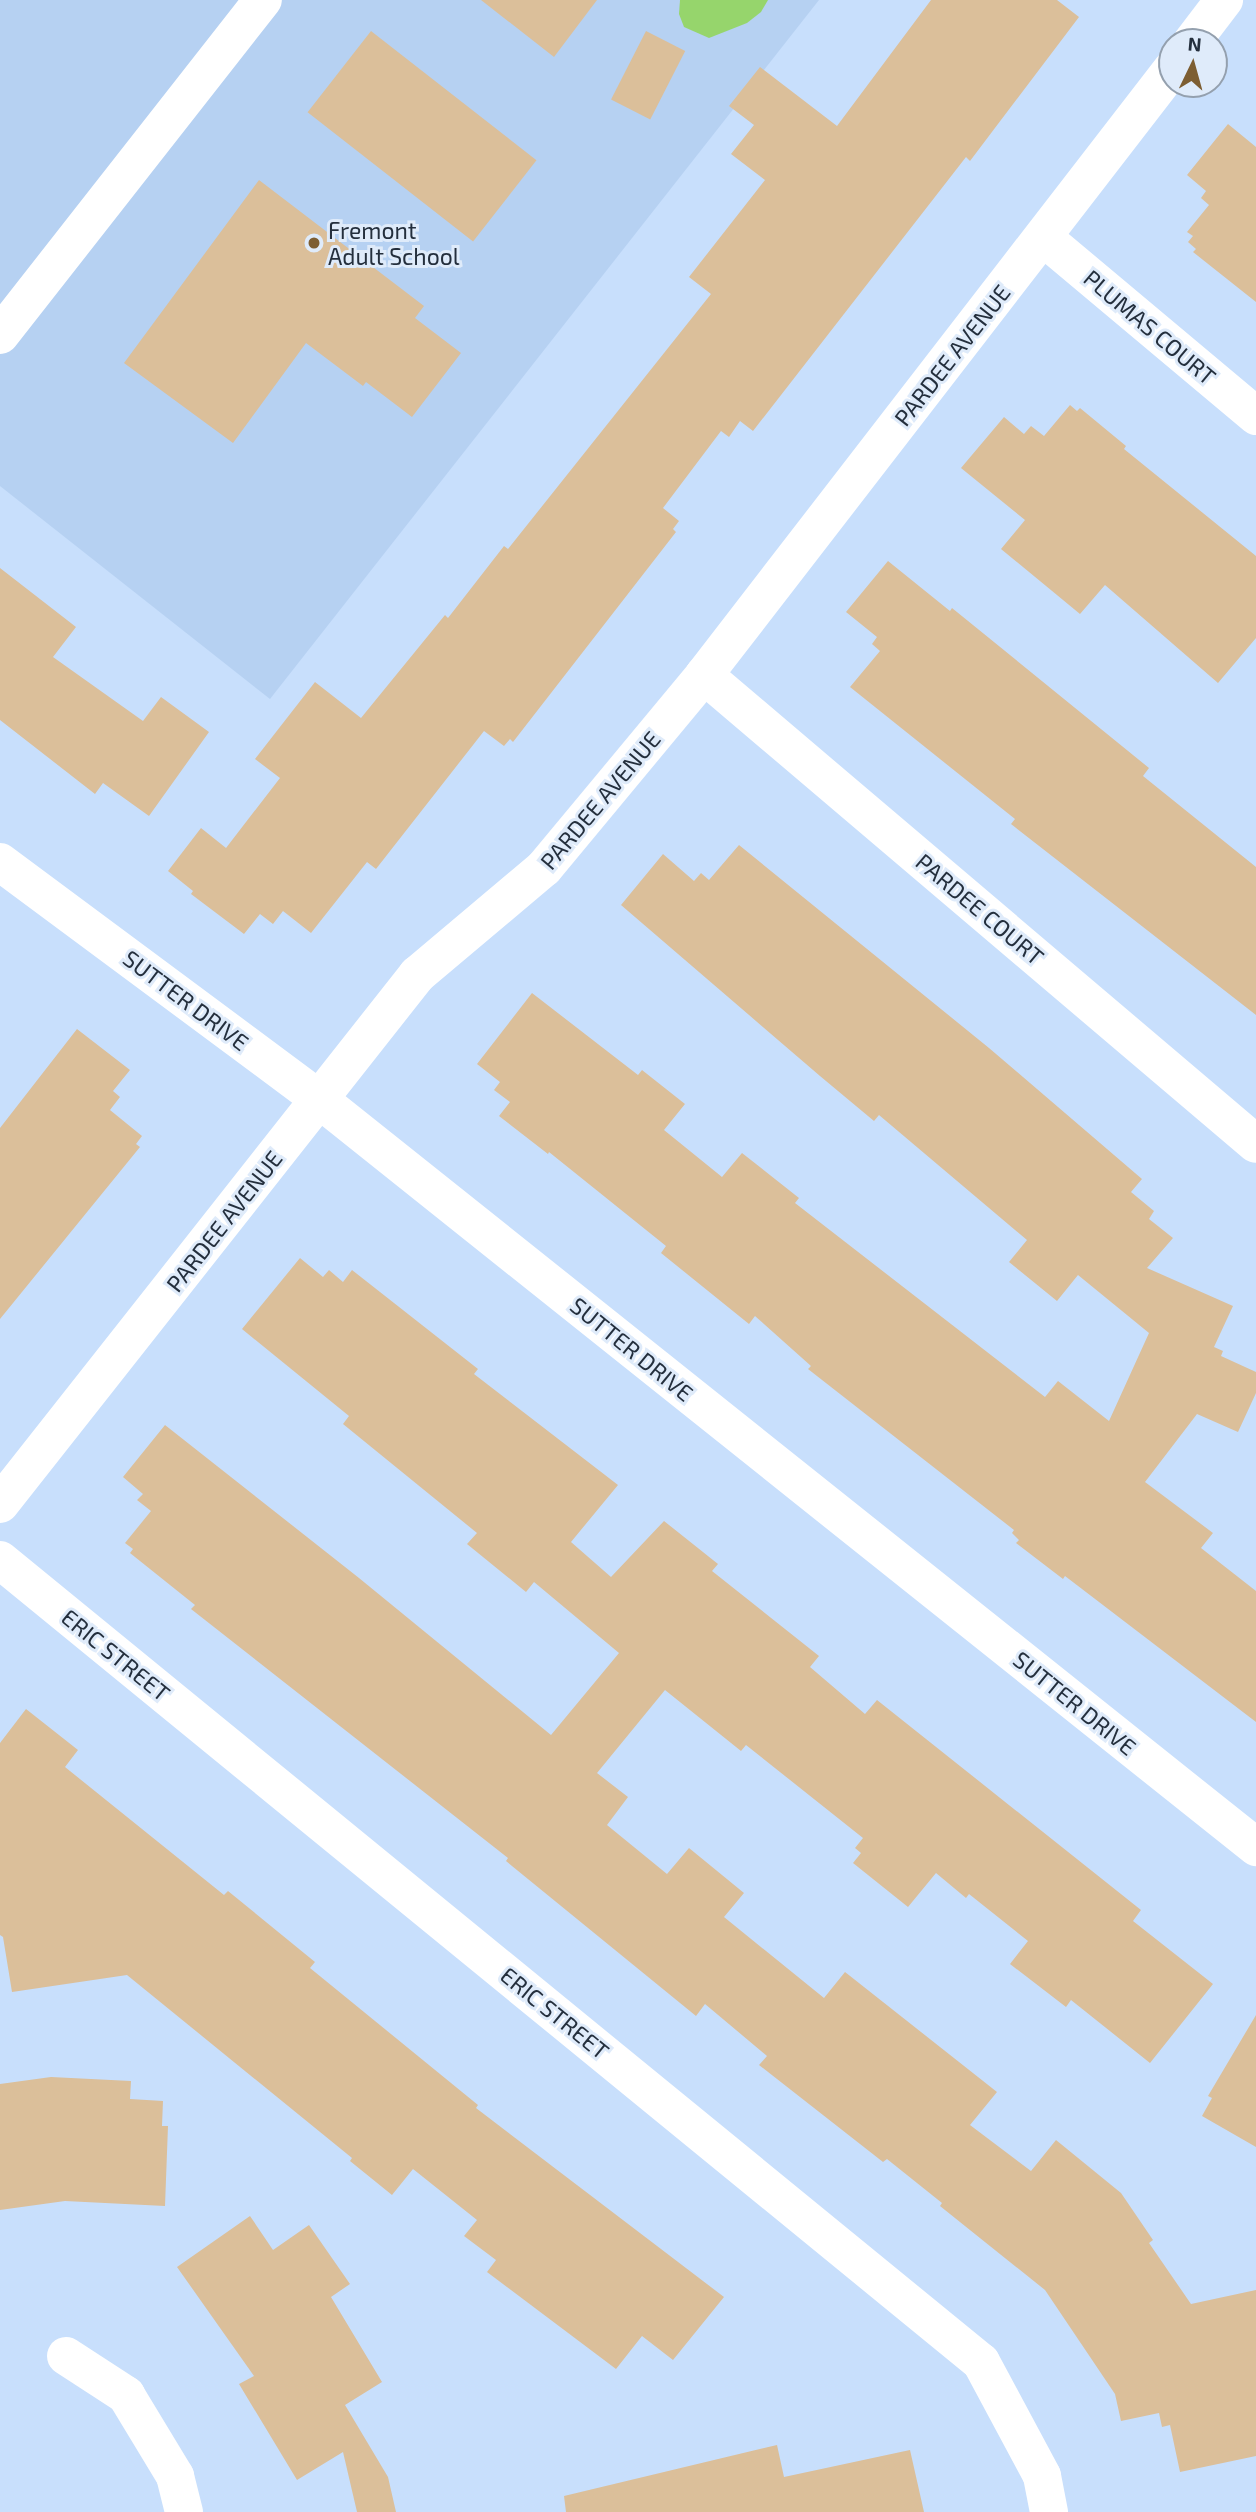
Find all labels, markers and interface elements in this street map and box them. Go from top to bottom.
north arrow [1158,28,1228,98]
text: N [1187,32,1203,56]
place label: Fremont Adult School [328,216,460,270]
marker: Fremont Adult School [306,235,322,251]
street label: PLUMAS COURT [1078,264,1222,390]
street label: PARDEE AVENUE [888,279,1016,431]
street label: PARDEE AVENUE [534,725,666,875]
street label: PARDEE COURT [910,848,1050,970]
street label: SUTTER DRIVE [118,944,254,1056]
street label: PARDEE AVENUE [160,1145,288,1297]
street label: SUTTER DRIVE [565,1291,699,1407]
street label: ERIC STREET [56,1603,176,1707]
street label: SUTTER DRIVE [1008,1645,1142,1761]
street label: ERIC STREET [495,1961,615,2065]

